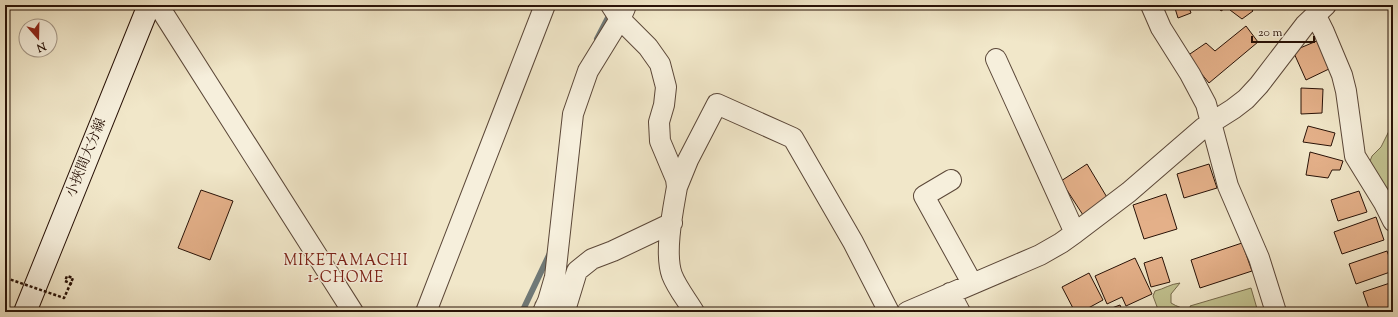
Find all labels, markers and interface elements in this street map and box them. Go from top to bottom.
north arrow [18,18,58,58]
scale bar [1252,18,1314,44]
text: 20 m [1258,24,1283,42]
text: N [34,37,49,56]
street label: 小挾間大分線 [62,115,112,201]
district label: MIKETAMACHI 1-CHOME [283,251,409,289]

